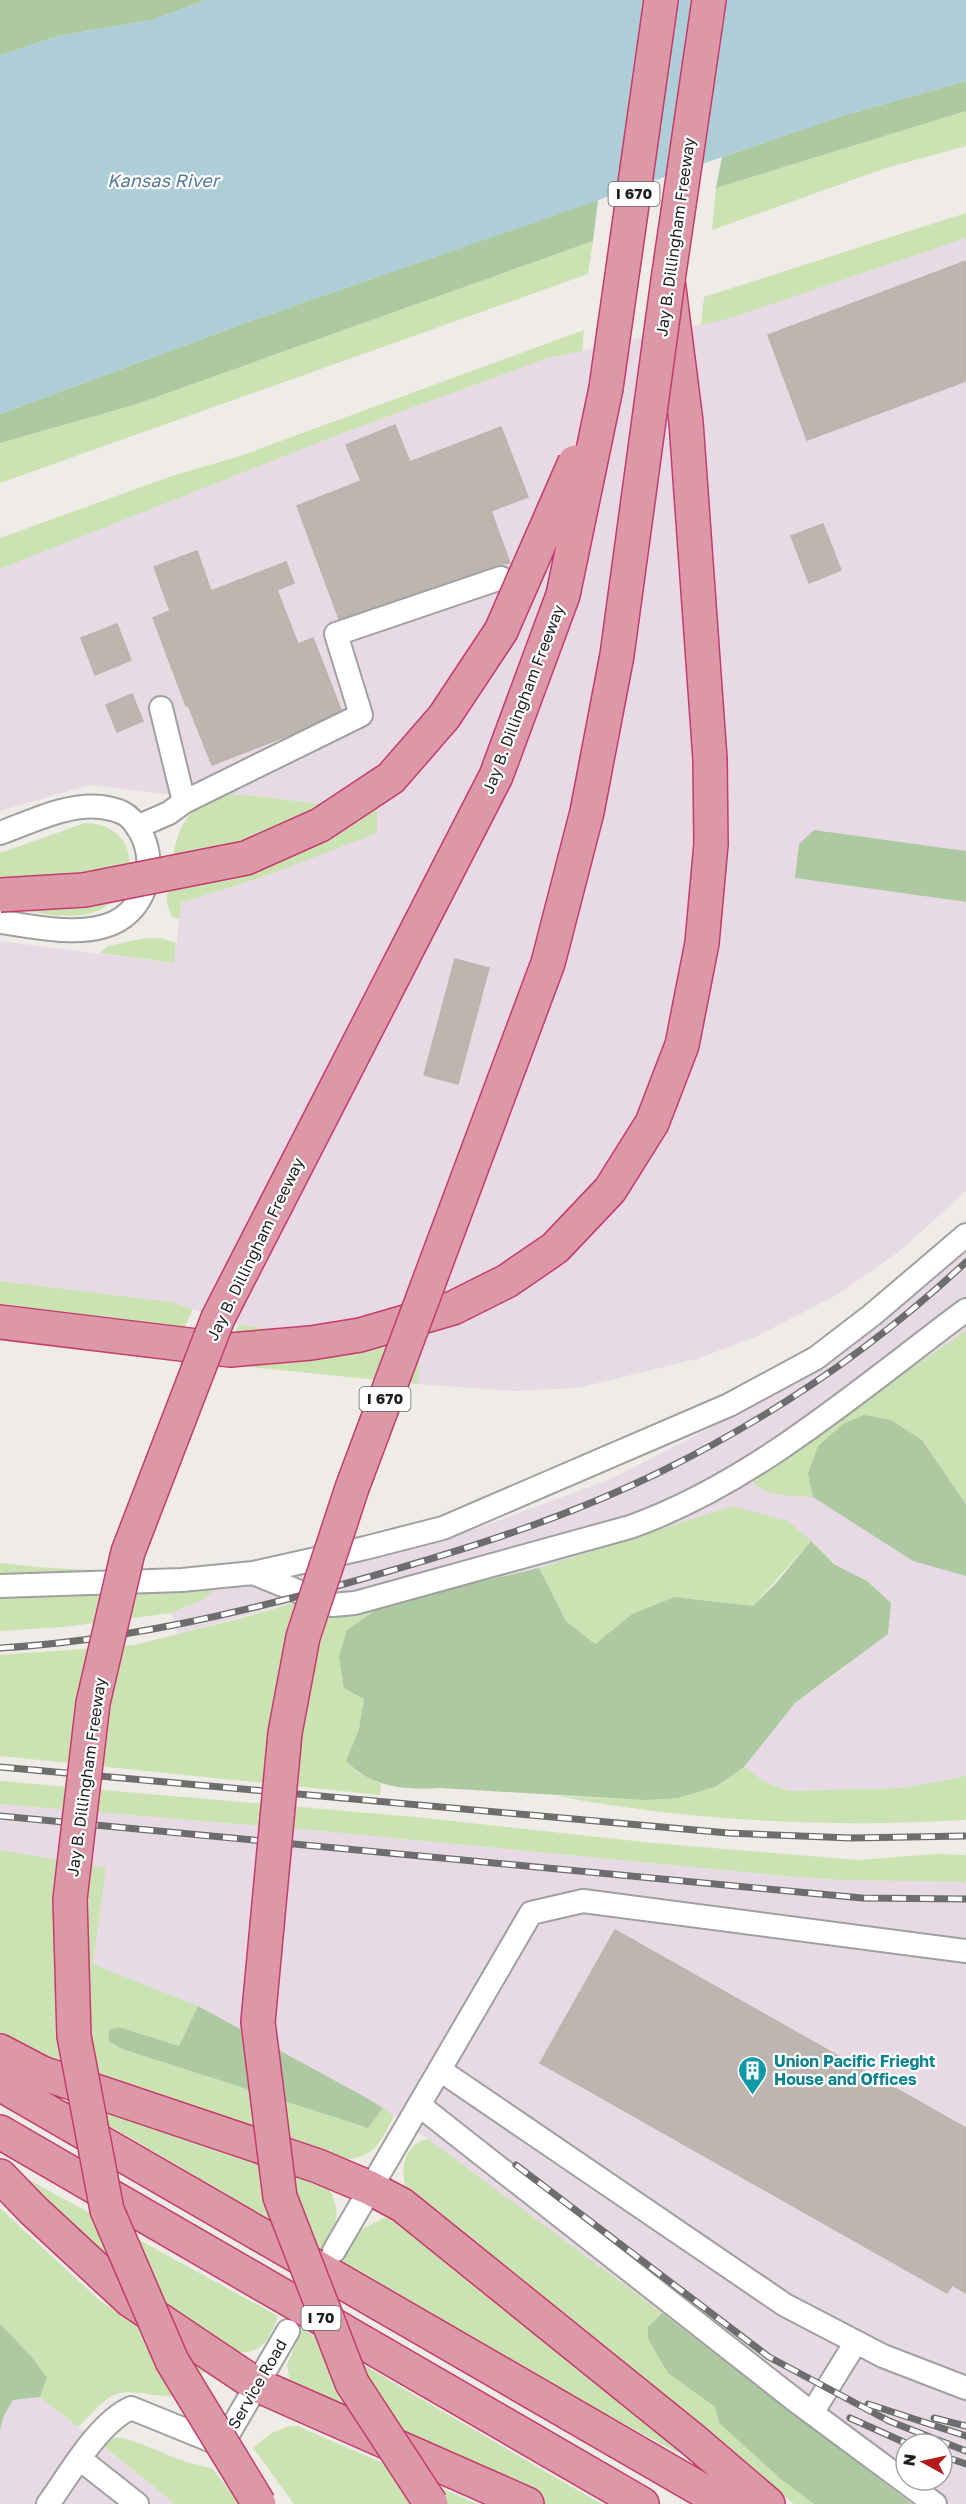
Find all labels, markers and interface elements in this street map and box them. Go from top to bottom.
street label: Jay B. Dillingham Freeway [651,136,699,338]
water label: Kansas River [107,169,222,191]
road number: I 670 [608,182,660,206]
street label: Jay B. Dillingham Freeway [478,602,568,796]
street label: Jay B. Dillingham Freeway [202,1154,308,1344]
road number: I 670 [360,1387,410,1411]
street label: Jay B. Dillingham Freeway [62,1676,110,1878]
place label: Union Pacific Frieght House and Offices [774,2051,935,2089]
building icon: Union Pacific Frieght House and Offices [737,2054,769,2096]
road number: I 70 [302,2306,340,2330]
street label: Service Road [223,2335,291,2433]
north arrow [894,2432,954,2492]
text: N [898,2452,920,2467]

